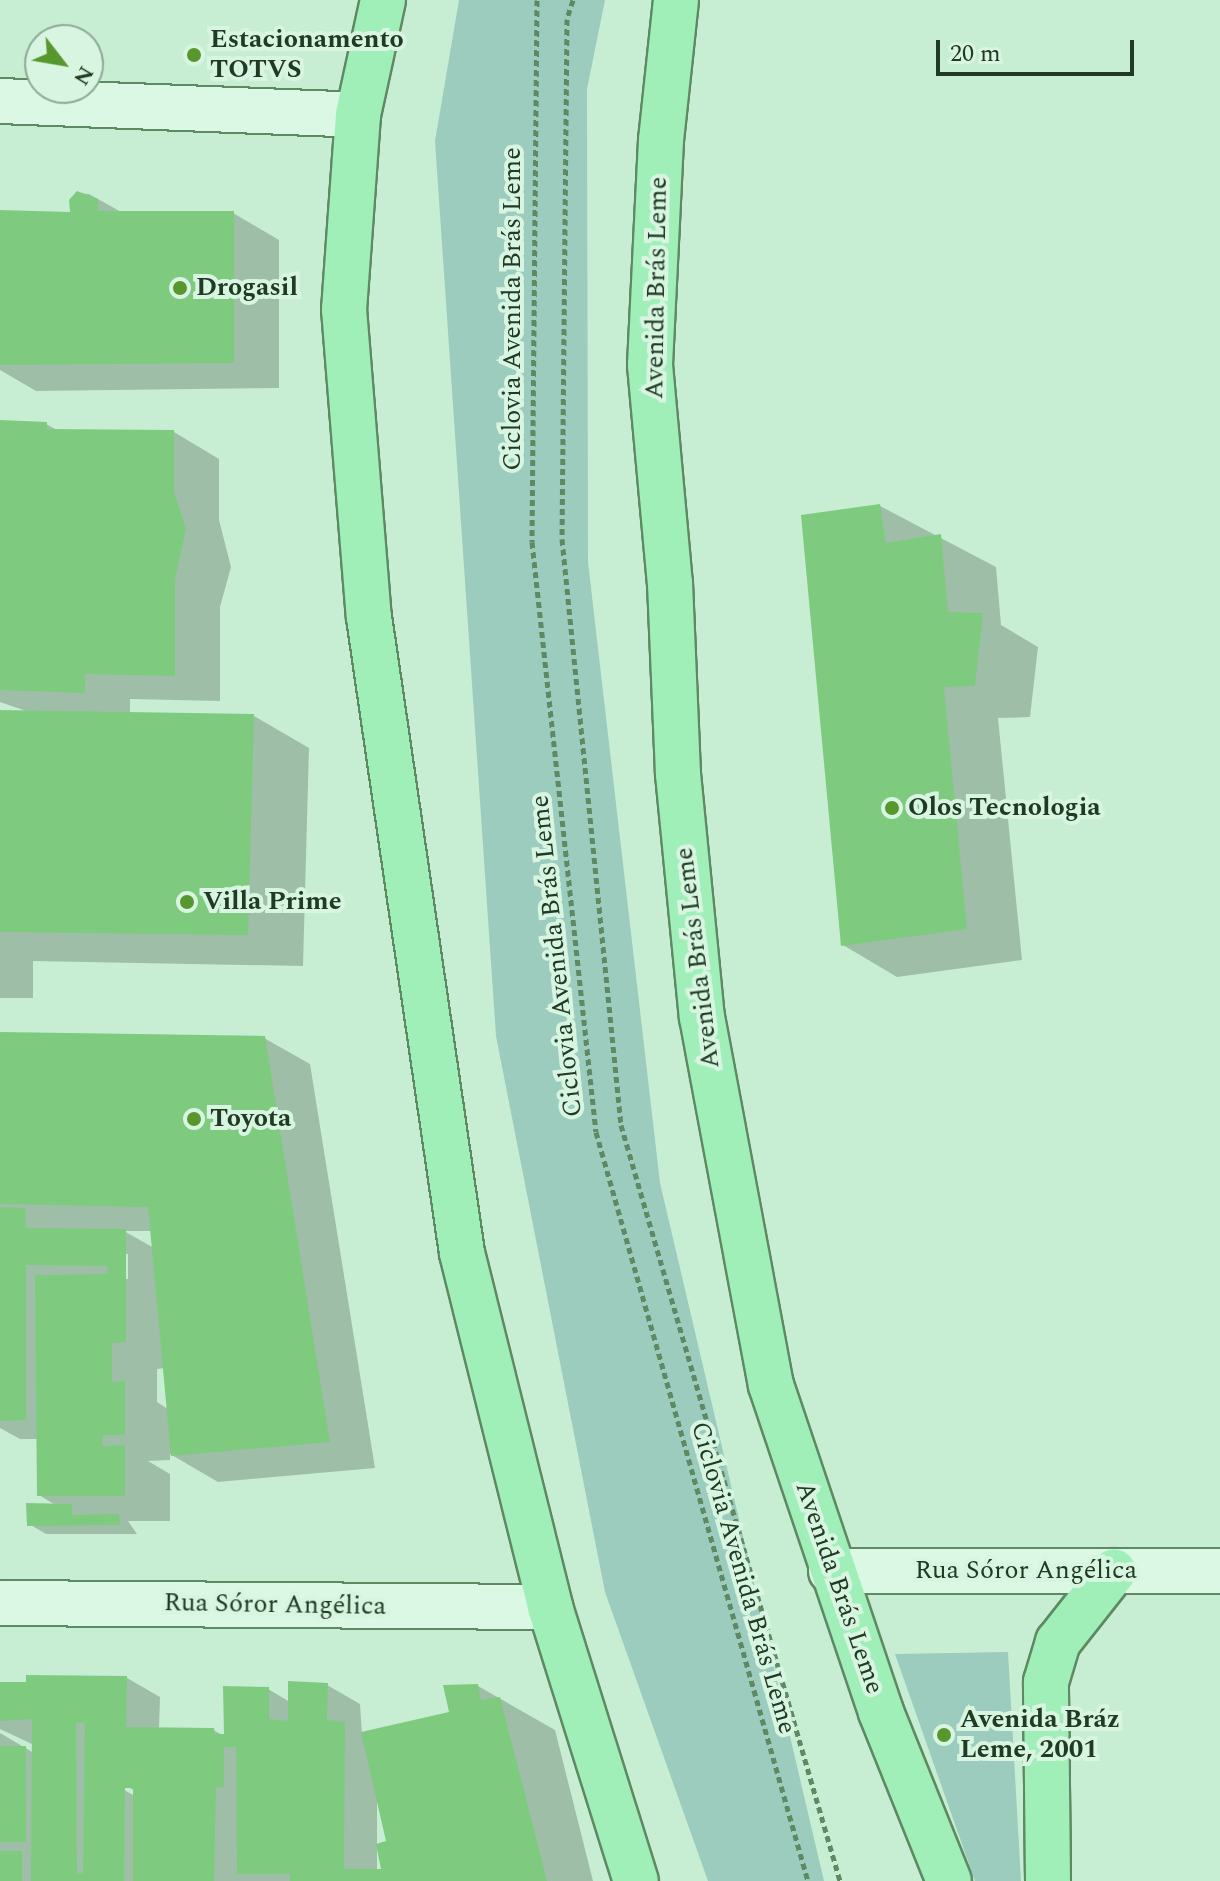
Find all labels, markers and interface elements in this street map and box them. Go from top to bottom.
north arrow [24,24,104,104]
place label: Estacionamento TOTVS [210,24,404,86]
scale bar [940,24,1138,74]
text: 20 m [950,36,1001,72]
marker: Estacionamento TOTVS [185,46,203,64]
text: N [65,59,102,92]
street label: Ciclovia Avenida Brás Leme [497,147,529,471]
street label: Avenida Brás Leme [639,176,675,400]
place label: Drogasil [196,272,298,304]
marker: Drogasil [171,279,189,297]
place label: Olos Tecnologia [908,792,1101,824]
street label: Ciclovia Avenida Brás Leme [525,794,589,1118]
marker: Olos Tecnologia [883,799,901,817]
street label: Avenida Brás Leme [669,846,727,1070]
place label: Villa Prime [203,886,342,918]
marker: Villa Prime [178,893,196,911]
place label: Toyota [210,1103,291,1135]
marker: Toyota [185,1110,203,1128]
street label: Ciclovia Avenida Brás Leme [683,1418,803,1738]
street label: Avenida Brás Leme [788,1478,890,1698]
street label: Rua Sóror Angélica [915,1555,1137,1587]
street label: Rua Sóror Angélica [163,1587,387,1623]
place label: Avenida Bráz Leme, 2001 [960,1704,1120,1766]
marker: Avenida Bráz Leme, 2001 [935,1726,953,1744]

